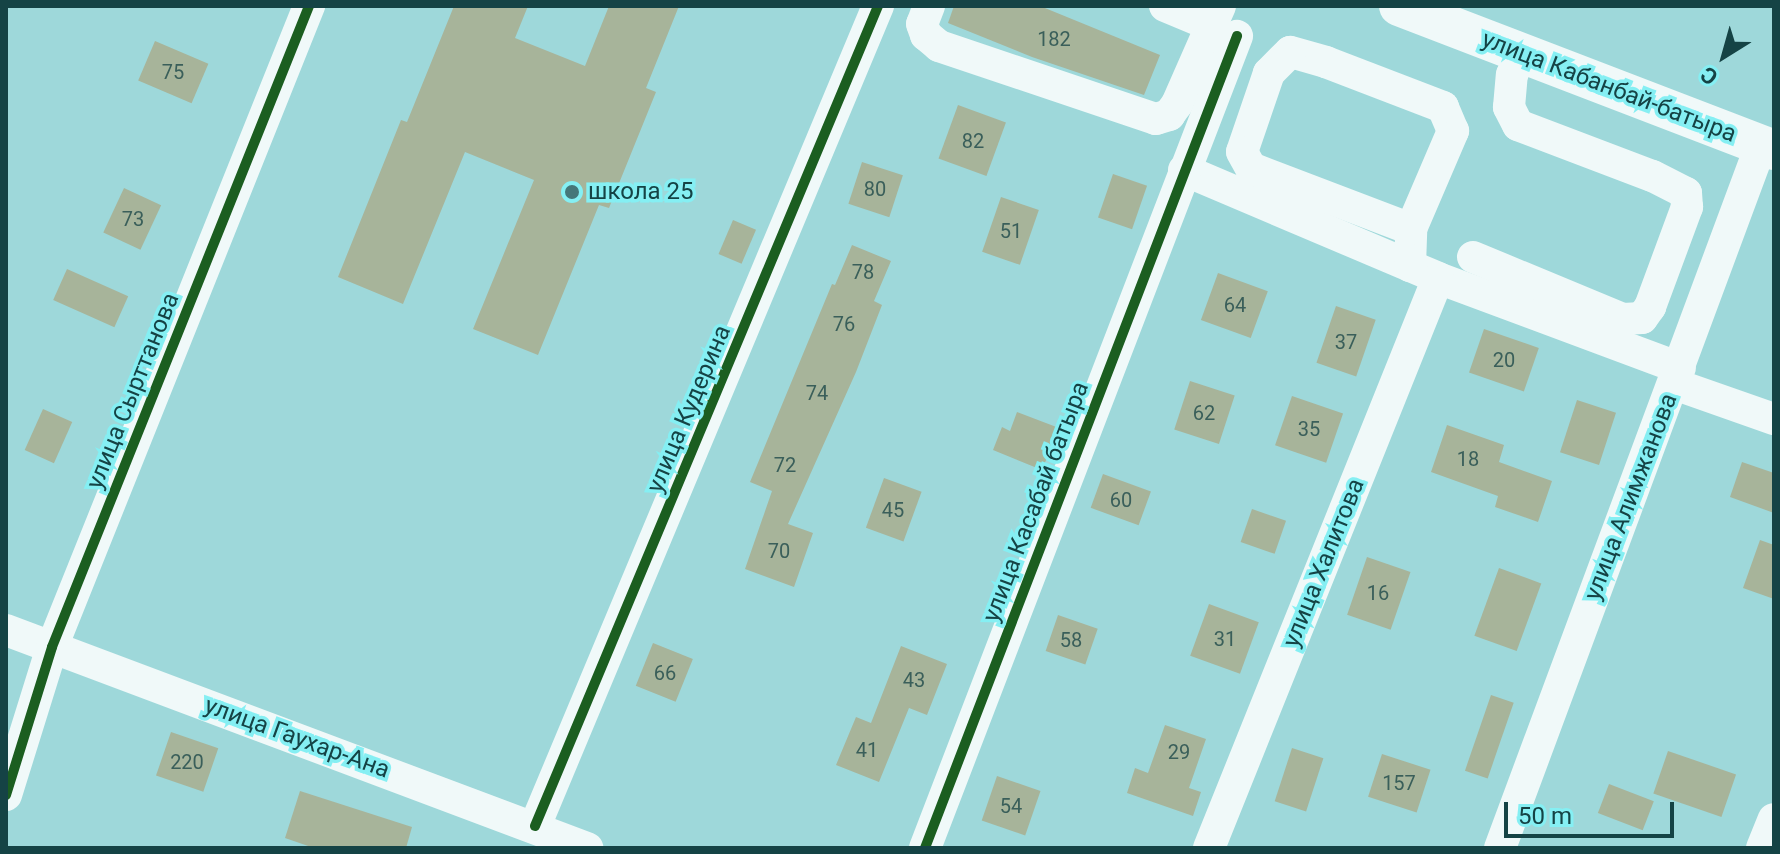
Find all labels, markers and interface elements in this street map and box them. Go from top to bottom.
north arrow [1684,16,1764,96]
street label: улица Кабанбай-батыра [1478,25,1740,149]
house number: 182 [1037,27,1071,51]
house number: 75 [162,60,184,84]
text: С [1696,61,1723,90]
house number: 82 [962,129,984,153]
house number: 80 [864,177,886,201]
place label: школа 25 [588,178,694,206]
marker: школа 25 [563,183,581,201]
house number: 73 [122,207,144,231]
house number: 51 [1000,219,1022,243]
house number: 78 [852,260,874,284]
street label: улица Сырттанова [81,289,185,493]
house number: 64 [1224,293,1246,317]
house number: 76 [833,312,855,336]
street label: улица Кудерина [641,321,737,497]
house number: 37 [1335,330,1357,354]
house number: 20 [1493,348,1515,372]
street label: улица Касабай батыра [977,378,1095,626]
house number: 74 [806,381,828,405]
street label: улица Алимжанова [1578,390,1684,604]
house number: 62 [1193,401,1215,425]
house number: 35 [1298,417,1320,441]
house number: 18 [1457,447,1479,471]
house number: 72 [774,453,796,477]
street label: улица Халитова [1277,475,1371,651]
house number: 60 [1110,488,1132,512]
house number: 45 [882,498,904,522]
house number: 70 [768,539,790,563]
house number: 16 [1367,581,1389,605]
house number: 31 [1214,627,1236,651]
house number: 58 [1060,628,1082,652]
house number: 66 [654,661,676,685]
house number: 43 [903,668,925,692]
street label: улица Гаухар-Ана [201,691,393,785]
house number: 41 [856,738,878,762]
house number: 29 [1168,740,1190,764]
house number: 220 [170,750,204,774]
house number: 157 [1382,771,1416,795]
scale bar [1508,786,1678,836]
house number: 54 [1000,794,1022,818]
text: 50 m [1518,802,1572,830]

